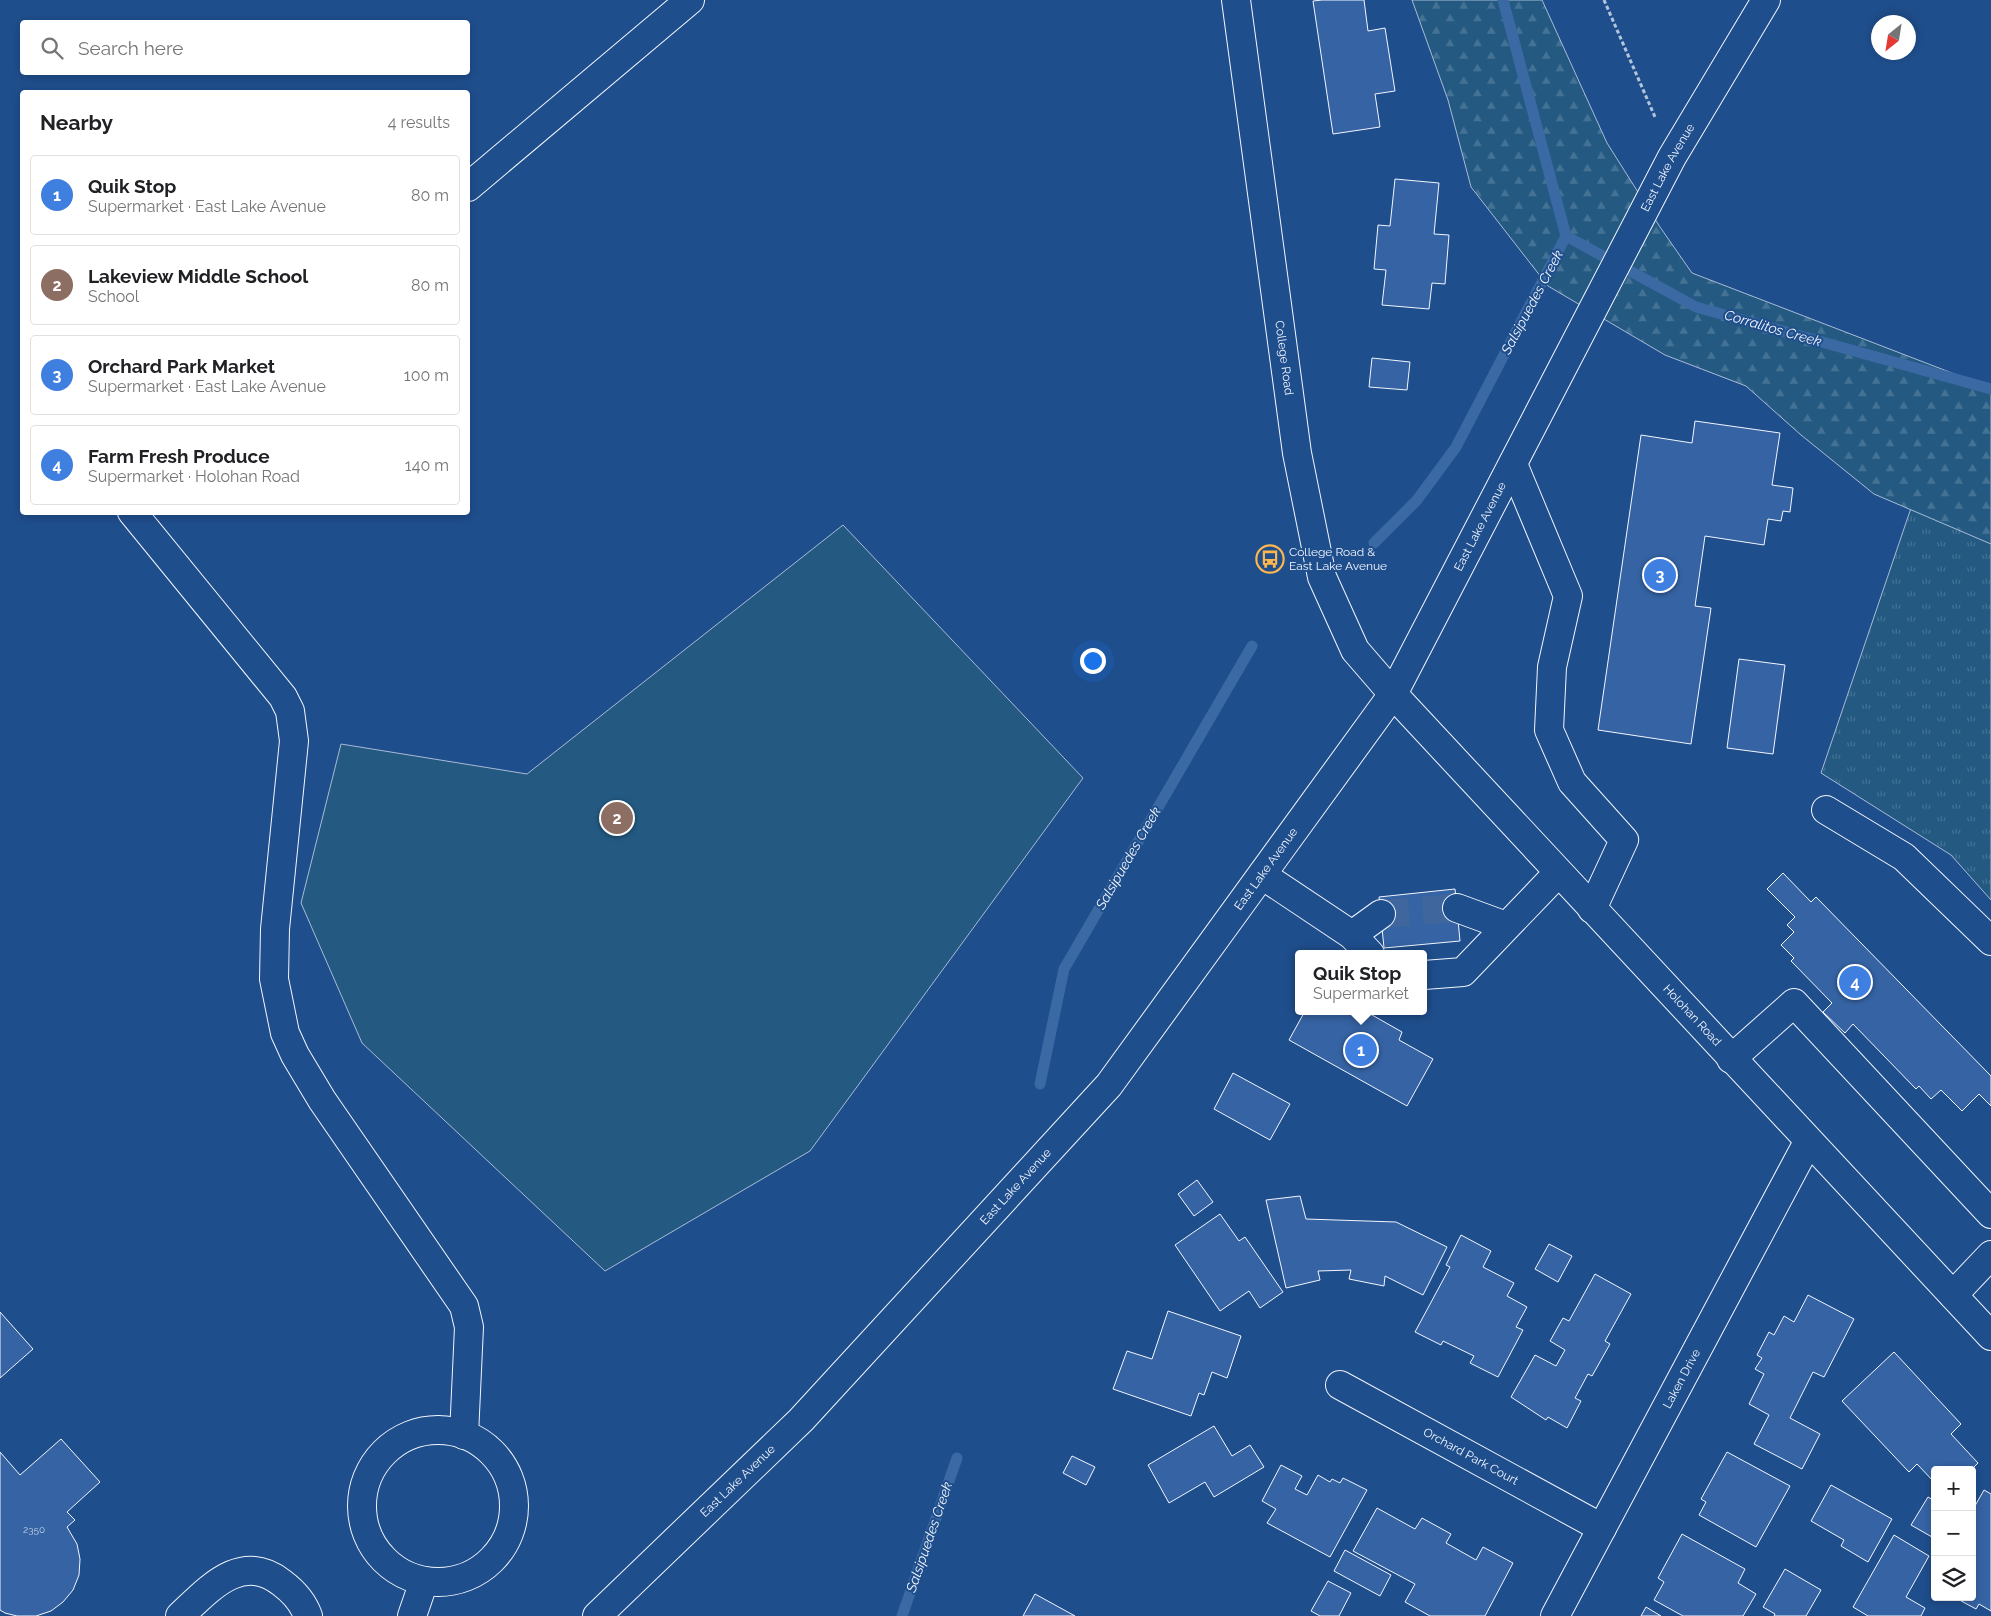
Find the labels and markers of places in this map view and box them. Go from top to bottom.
bus stop icon: College Road & East Lake Avenue [1255,544,1285,574]
place label: College Road & East Lake Avenue [1289,545,1387,573]
pin: 3 [1644,556,1676,594]
pin: 2 [601,799,633,837]
pin: 4 [1839,963,1871,1001]
pin: 1 [1345,1031,1377,1069]

